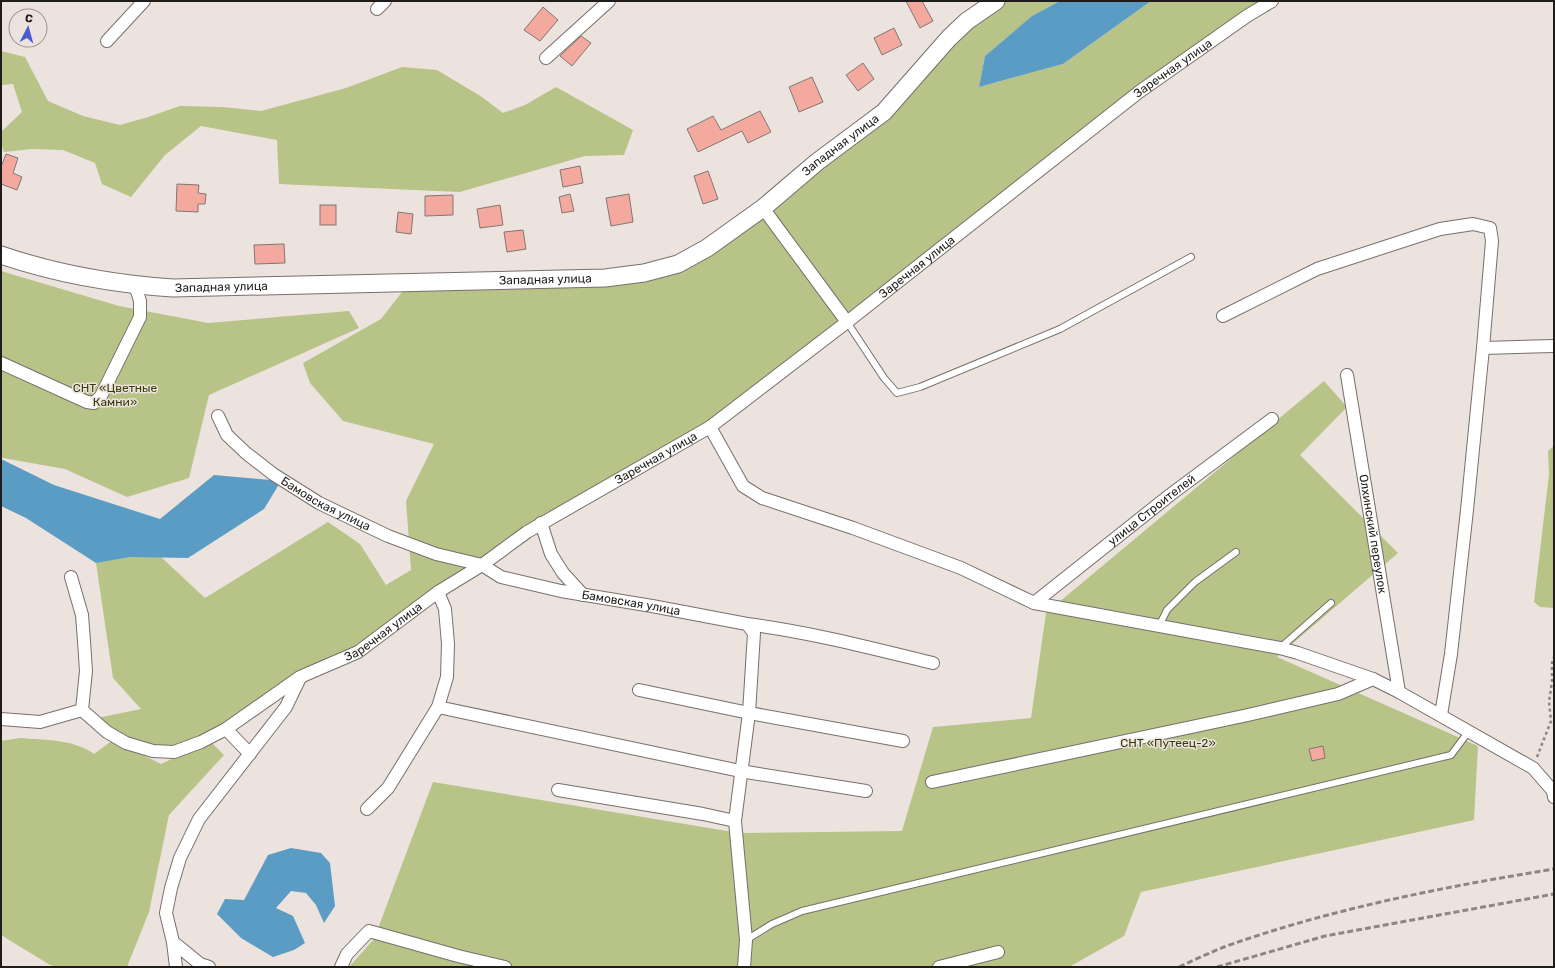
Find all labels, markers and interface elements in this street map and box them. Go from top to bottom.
north arrow [8,8,48,48]
text: С [24,12,34,25]
street label: Заречная улица [1131,36,1215,101]
street label: Западная улица [799,111,882,179]
street label: Заречная улица [876,233,958,301]
street label: Западная улица [499,271,592,287]
street label: Западная улица [175,279,268,295]
park label: СНТ «Цветные Камни» [73,381,158,409]
street label: Заречная улица [612,429,700,487]
street label: улица Строителей [1105,472,1198,548]
street label: Олхинский переулок [1356,473,1390,595]
street label: Бамовская улица [278,474,373,534]
street label: Бамовская улица [581,588,682,618]
street label: Заречная улица [342,599,425,664]
park label: СНТ «Путеец-2» [1120,736,1216,750]

